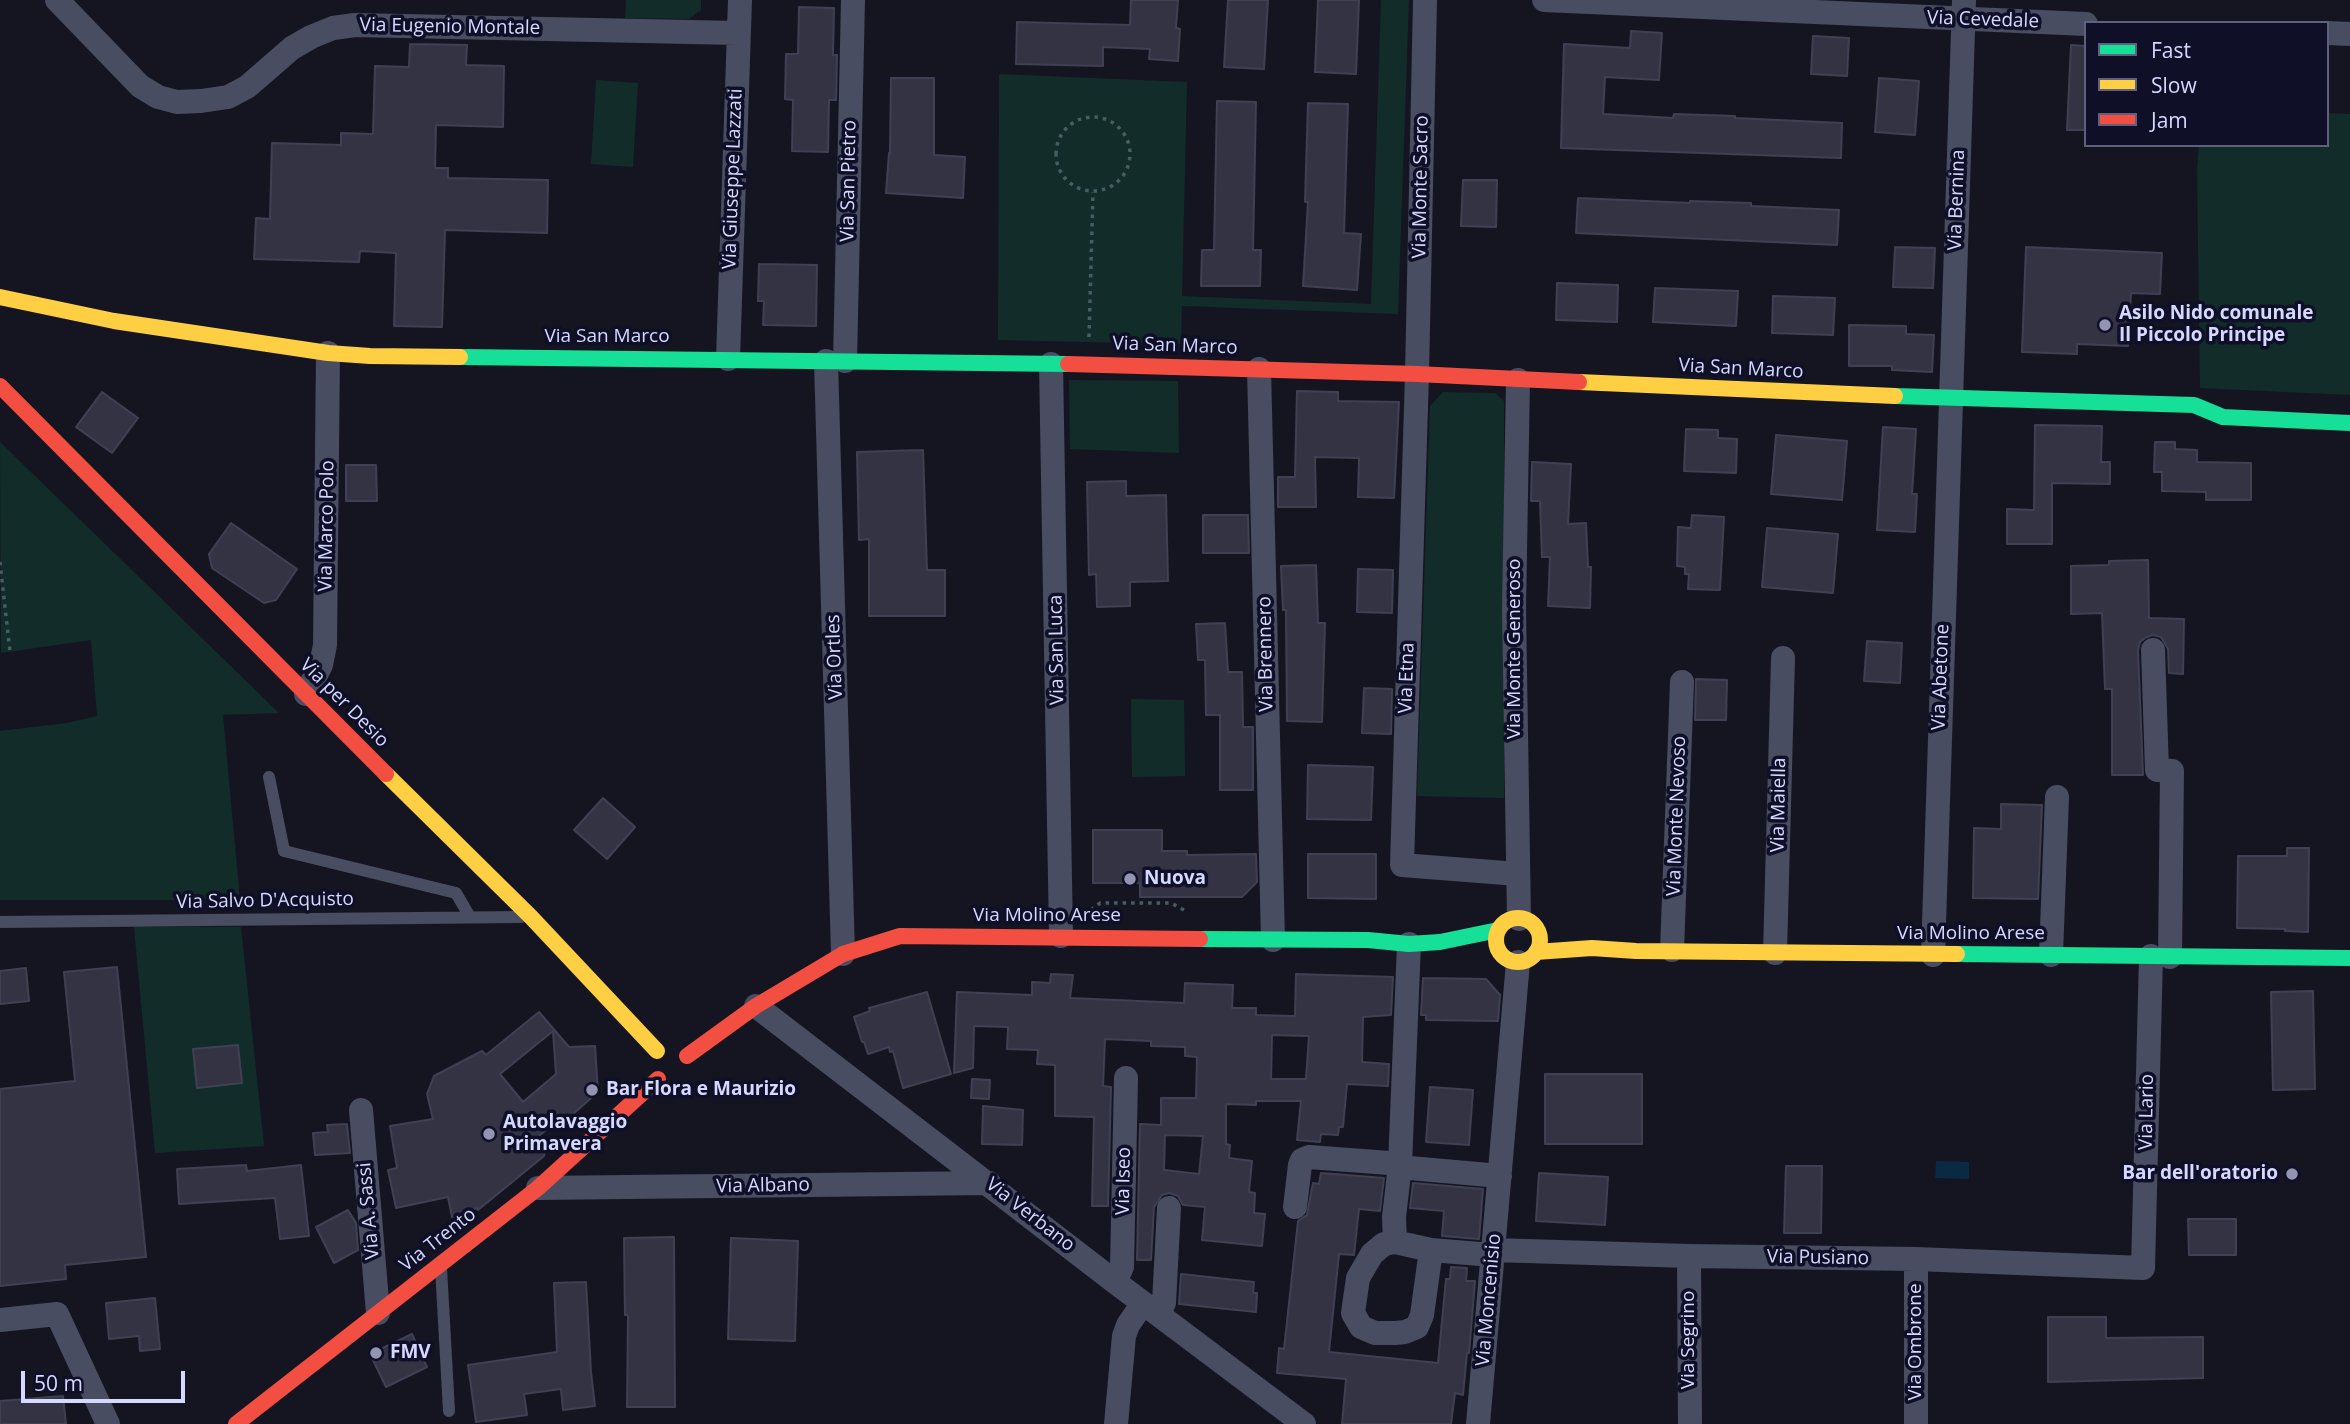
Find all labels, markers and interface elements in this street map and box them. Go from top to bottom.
street label: Via Cevedale [1927,7,2039,33]
street label: Via Eugenio Montale [360,14,540,40]
legend [2084,21,2329,147]
text: Fast [2151,36,2191,64]
text: Slow [2151,71,2197,99]
street label: Via Giuseppe Lazzati [718,88,748,270]
text: Jam [2151,106,2188,134]
street label: Via Monte Sacro [1408,115,1434,259]
street label: Via San Pietro [837,120,861,242]
street label: Via Bernina [1944,149,1970,251]
place label: Asilo Nido comunale Il Piccolo Principe [2119,303,2313,347]
marker: Asilo Nido comunale Il Piccolo Principe [2097,317,2113,333]
street label: Via San Marco [544,326,670,348]
street label: Via San Marco [1112,332,1238,360]
street label: Via San Marco [1678,354,1804,384]
street label: Via Marco Polo [314,460,340,592]
street label: Via Monte Generoso [1504,559,1526,739]
street label: Via San Luca [1045,595,1069,705]
street label: Via Brennero [1254,596,1278,712]
street label: Via Ortles [822,614,848,700]
street label: Via Abetone [1928,623,1954,731]
street label: Via Etna [1394,642,1420,714]
street label: Via per Desio [295,654,393,752]
street label: Via Monte Nevoso [1663,735,1691,897]
street label: Via Maiella [1767,757,1791,853]
place label: Nuova [1144,868,1206,890]
marker: Nuova [1122,871,1138,887]
street label: Via Salvo D'Acquisto [176,888,354,914]
street label: Via Molino Arese [973,905,1121,927]
street label: Via Molino Arese [1897,923,2045,945]
street label: Via Lario [2135,1074,2159,1150]
place label: Bar Flora e Maurizio [606,1079,796,1101]
marker: Bar Flora e Maurizio [584,1082,600,1098]
place label: Autolavaggio Primavera [503,1112,627,1156]
marker: Autolavaggio Primavera [481,1126,497,1142]
street label: Via Iseo [1112,1147,1136,1215]
street label: Via A. Sassi [353,1161,385,1261]
place label: Bar dell'oratorio [2122,1163,2278,1185]
marker: Bar dell'oratorio [2284,1166,2300,1182]
street label: Via Verbano [981,1173,1079,1257]
street label: Via Albano [716,1174,810,1198]
street label: Via Trento [395,1203,481,1277]
street label: Via Moncenisio [1472,1233,1506,1367]
street label: Via Pusiano [1767,1246,1869,1270]
street label: Via Ombrone [1905,1283,1927,1401]
street label: Via Segrino [1678,1291,1700,1389]
place label: FMV [390,1342,431,1364]
marker: FMV [368,1345,384,1361]
scale bar [24,1358,189,1402]
text: 50 m [34,1369,83,1397]

